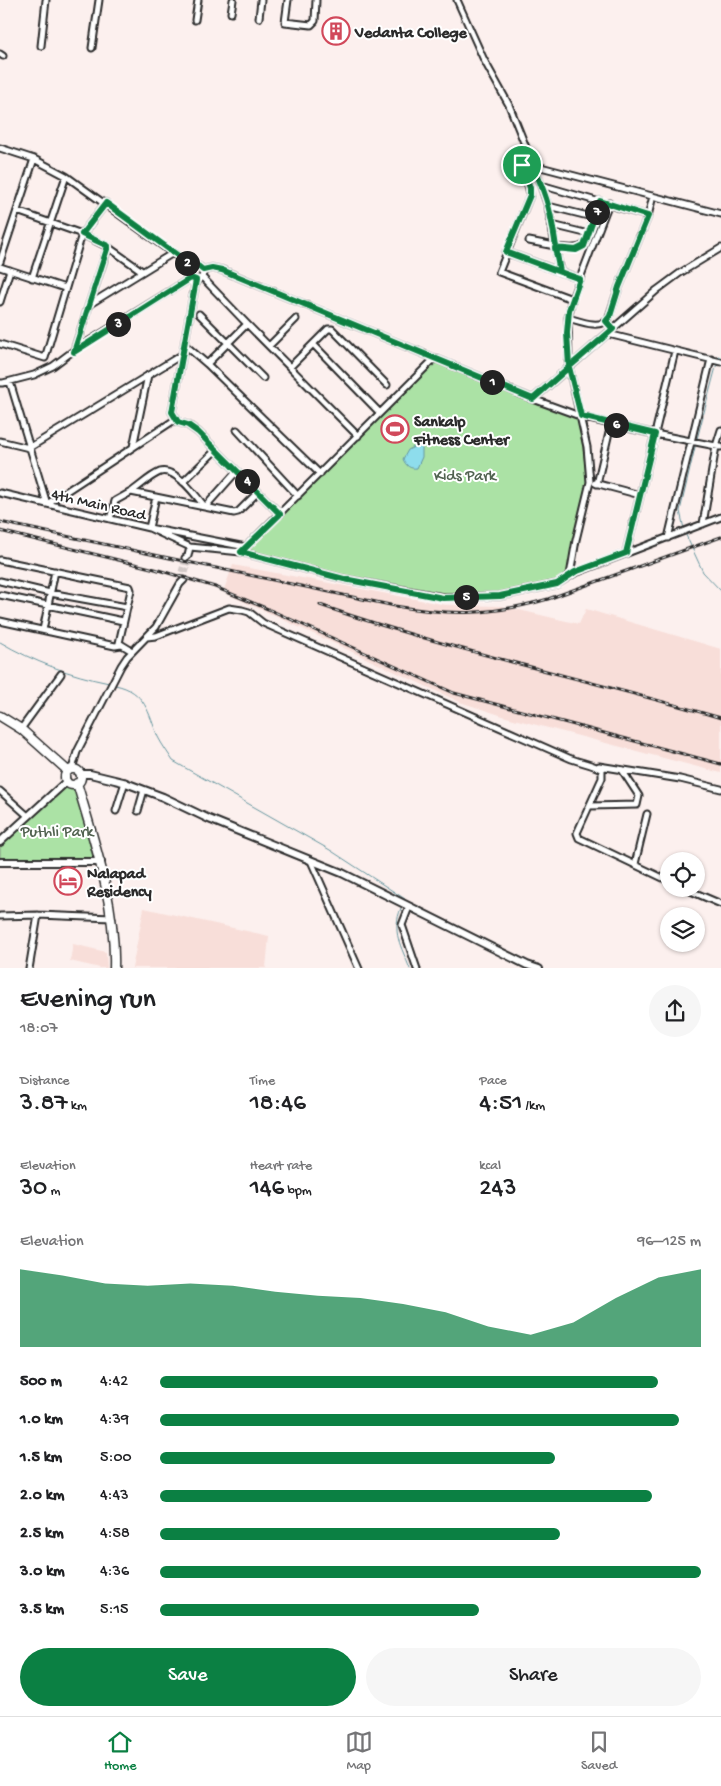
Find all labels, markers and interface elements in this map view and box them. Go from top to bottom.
building icon: Vedanta College [321,16,351,46]
place label: Vedanta College [354,25,468,44]
pin [501,144,543,186]
icon: arrive [508,151,536,179]
pin: 7 [584,200,610,224]
text: 7 [594,204,601,221]
pin: 2 [174,250,200,276]
text: 2 [184,255,191,272]
pin: 3 [106,312,130,336]
text: 3 [115,316,122,333]
pin: 1 [480,370,504,394]
text: 1 [490,374,495,391]
pin: 6 [604,412,628,438]
sports icon: Sankalp Fitness Center [380,414,410,444]
place label: Sankalp Fitness Center [413,414,511,451]
text: 6 [613,417,620,434]
pin: 4 [234,468,260,494]
park label: Kids Park [434,468,498,487]
text: 4 [244,473,251,490]
street label: 4th Main Road [49,486,149,527]
pin: 5 [454,584,478,610]
text: 5 [463,589,470,606]
park label: Puthli Park [20,824,95,843]
map controls [660,852,705,952]
button: locate [660,852,705,897]
hotel icon: Nalapad Residency [53,866,83,896]
place label: Nalapad Residency [86,866,152,903]
button: layers [660,907,705,952]
text: Evening run [20,984,156,1017]
button: share [649,985,701,1037]
text: 18:07 [20,1020,58,1039]
text: Distance [20,1073,69,1090]
text: Time [250,1073,275,1090]
text: Pace [479,1073,507,1090]
text: 3.87 [20,1090,68,1119]
text: 18:46 [250,1090,306,1119]
text: 4:51 [479,1090,522,1119]
text: km [68,1098,87,1115]
text: /km [522,1098,545,1115]
text: Elevation [20,1158,76,1175]
text: Heart rate [250,1158,312,1175]
text: kcal [479,1158,501,1175]
text: 30 [20,1175,47,1204]
text: 146 [250,1175,284,1204]
text: 243 [479,1175,516,1204]
text: m [47,1183,60,1200]
text: bpm [284,1183,312,1200]
text: Elevation [20,1233,84,1252]
text: 96–125 m [637,1233,701,1252]
text: 500 m [20,1373,62,1392]
text: 4:42 [100,1373,128,1392]
text: 1.0 km [20,1411,63,1430]
text: 4:39 [100,1411,129,1430]
text: 1.5 km [20,1449,62,1468]
text: 5:00 [100,1449,132,1468]
text: 2.0 km [20,1487,64,1506]
text: 4:43 [100,1487,128,1506]
text: 2.5 km [20,1525,64,1544]
text: 4:58 [100,1525,130,1544]
text: 3.0 km [20,1563,65,1582]
text: 4:36 [100,1563,129,1582]
text: 3.5 km [20,1601,64,1620]
text: 5:15 [100,1601,128,1620]
button: Save [20,1648,356,1706]
button: Share [366,1648,701,1706]
tab: Home [104,1728,137,1775]
tab: Map [345,1728,373,1775]
tab: Saved [581,1728,617,1775]

